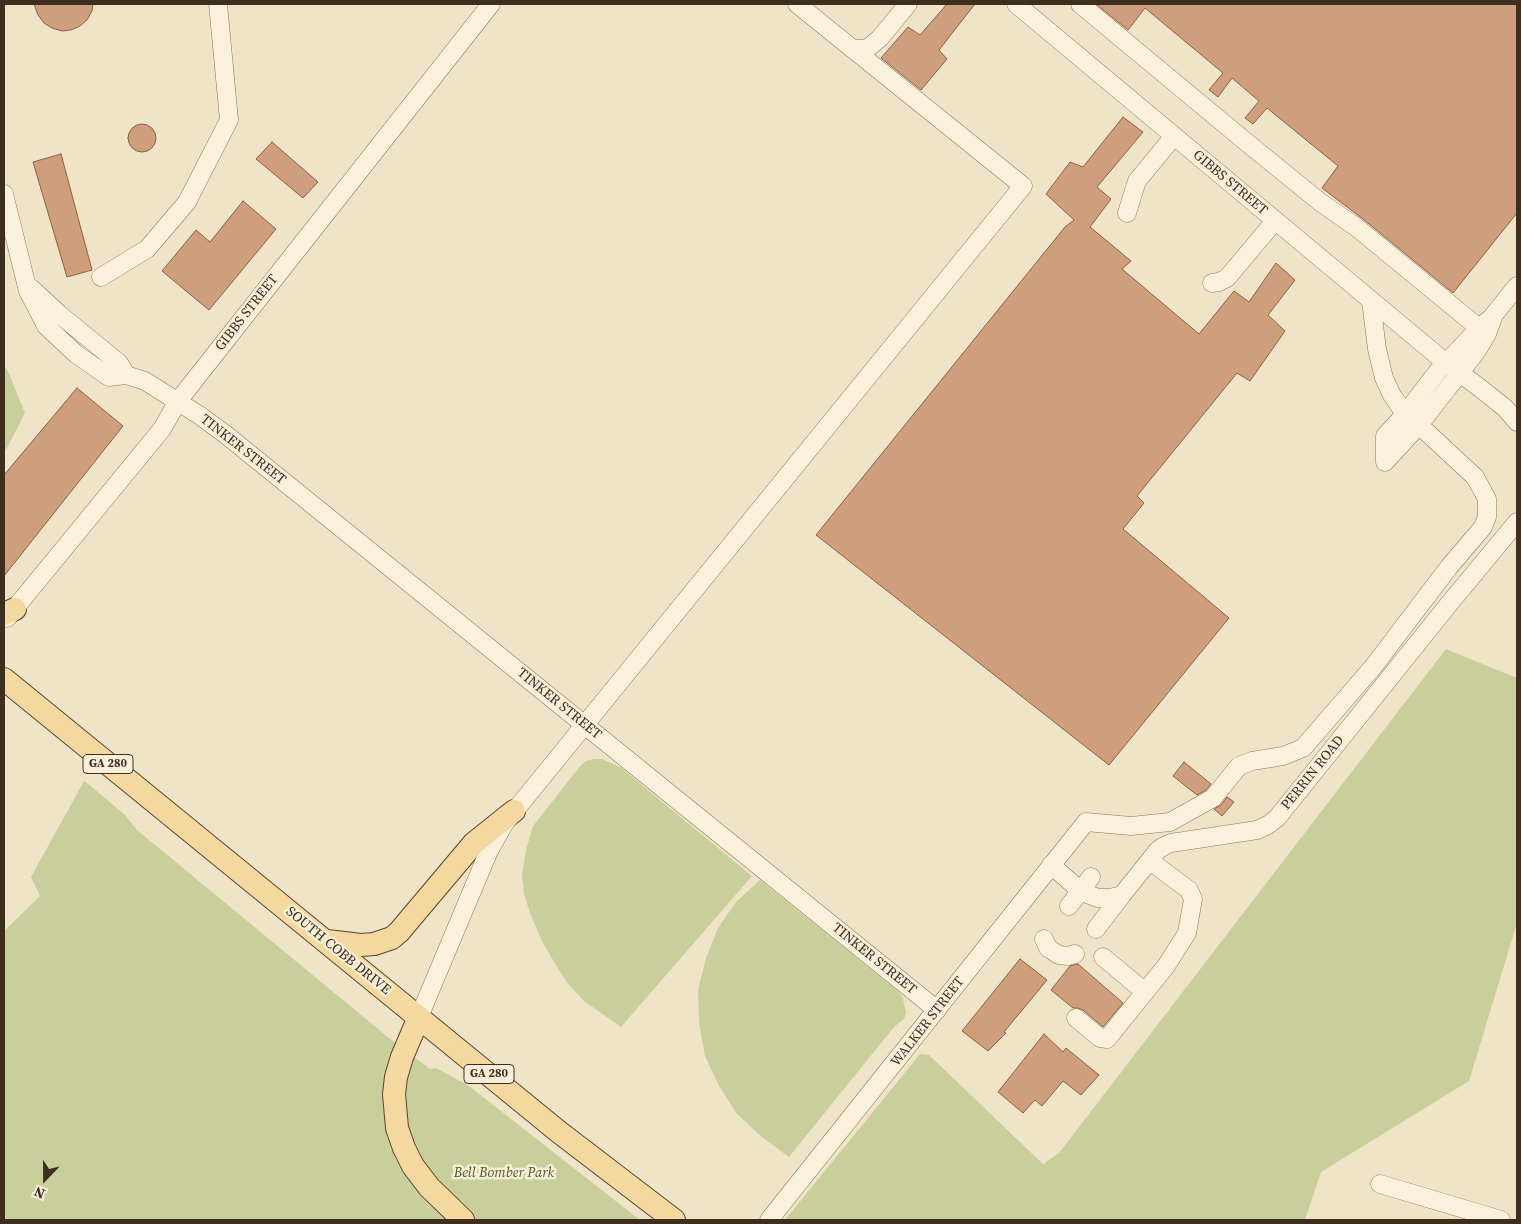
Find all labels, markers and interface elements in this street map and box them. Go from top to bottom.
street label: GIBBS STREET [1189,147,1271,219]
street label: GIBBS STREET [212,271,282,355]
street label: TINKER STREET [197,411,289,489]
street label: TINKER STREET [513,665,605,743]
street label: PERRIN ROAD [1278,732,1348,814]
road number: GA 280 [83,754,133,774]
street label: SOUTH COBB DRIVE [282,903,394,999]
street label: TINKER STREET [828,920,920,998]
street label: WALKER STREET [888,974,968,1070]
road number: GA 280 [464,1064,514,1084]
north arrow [20,1154,70,1204]
park label: Bell Bomber Park [454,1165,554,1181]
text: N [31,1182,48,1204]

